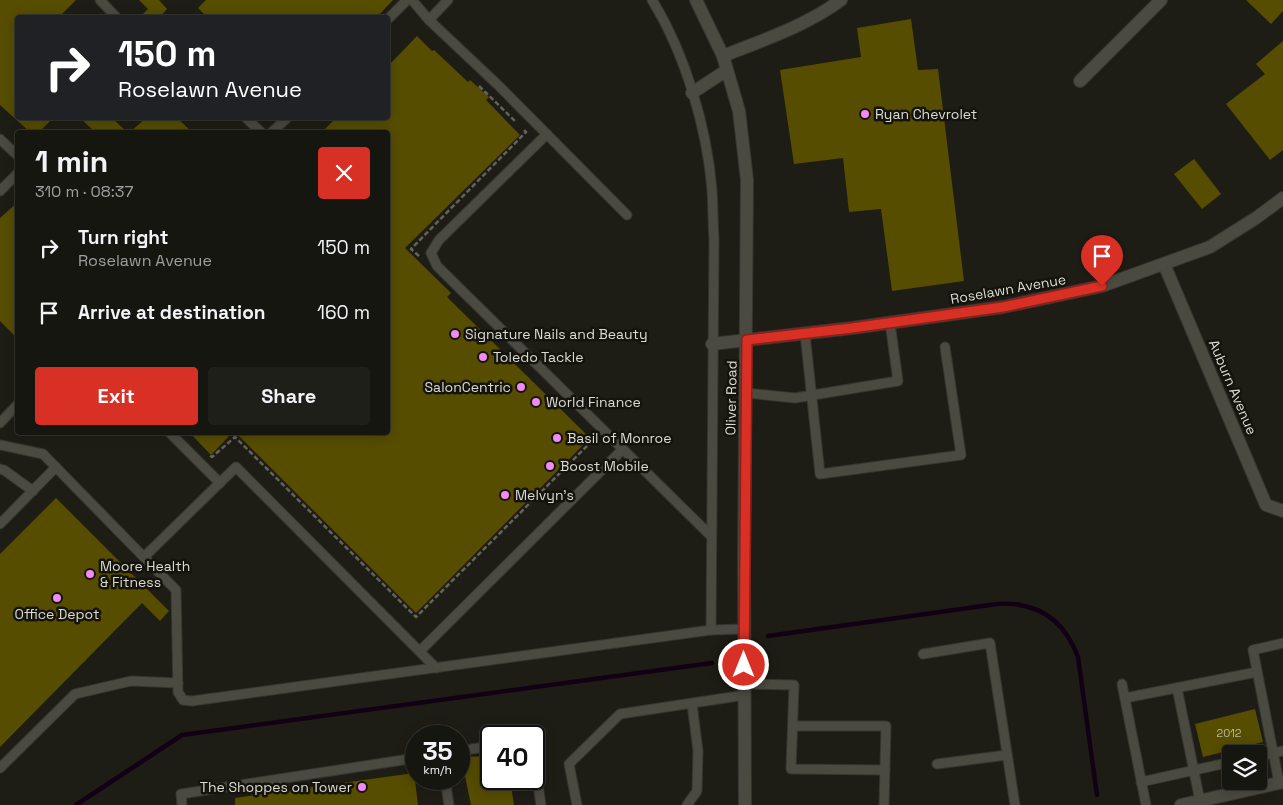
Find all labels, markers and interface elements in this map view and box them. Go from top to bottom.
text: 150 m [118,32,216,76]
icon: right [35,35,100,100]
text: Roselawn Avenue [118,75,302,103]
place label: Ryan Chevrolet [875,105,977,123]
marker: Ryan Chevrolet [859,108,871,120]
text: 1 min [35,142,108,181]
button: close [318,147,370,199]
text: 310 m · 08:37 [35,181,133,202]
text: Turn right [78,225,168,250]
icon: right [35,234,63,262]
text: 150 m [317,235,370,260]
pin [1081,235,1123,286]
icon: arrive [1088,242,1116,270]
text: Roselawn Avenue [78,250,212,271]
street label: Roselawn Avenue [949,270,1067,308]
icon: arrive [35,299,63,327]
text: Arrive at destination [78,300,266,325]
text: 160 m [317,300,370,325]
place label: Signature Nails and Beauty [465,325,648,343]
marker: Signature Nails and Beauty [449,328,461,340]
street label: Auburn Avenue [1205,337,1261,437]
place label: Toledo Tackle [493,348,584,366]
marker: Toledo Tackle [477,351,489,363]
street label: Oliver Road [721,360,741,436]
button: Exit [35,367,198,425]
button: Share [208,367,370,425]
place label: SalonCentric [425,378,511,396]
marker: SalonCentric [515,381,527,393]
place label: World Finance [546,393,641,411]
marker: World Finance [530,396,542,408]
place label: Basil of Monroe [567,429,672,447]
marker: Basil of Monroe [551,432,563,444]
place label: Boost Mobile [560,457,649,475]
marker: Boost Mobile [544,460,556,472]
place label: Melvyn's [515,486,574,504]
marker: Melvyn's [499,489,511,501]
place label: Moore Health & Fitness [100,557,190,591]
marker: Moore Health & Fitness [84,568,96,580]
marker: Office Depot [51,592,63,604]
place label: Office Depot [15,605,99,623]
position arrow [717,638,769,690]
speed limit sign: 40 [480,725,545,790]
house number: 2012 [1217,726,1242,740]
text: 35 [422,735,453,767]
map controls [1222,745,1267,790]
button: layers [1222,745,1267,790]
text: km/h [423,762,452,778]
place label: The Shoppes on Tower [200,778,352,796]
marker: The Shoppes on Tower [356,781,368,793]

